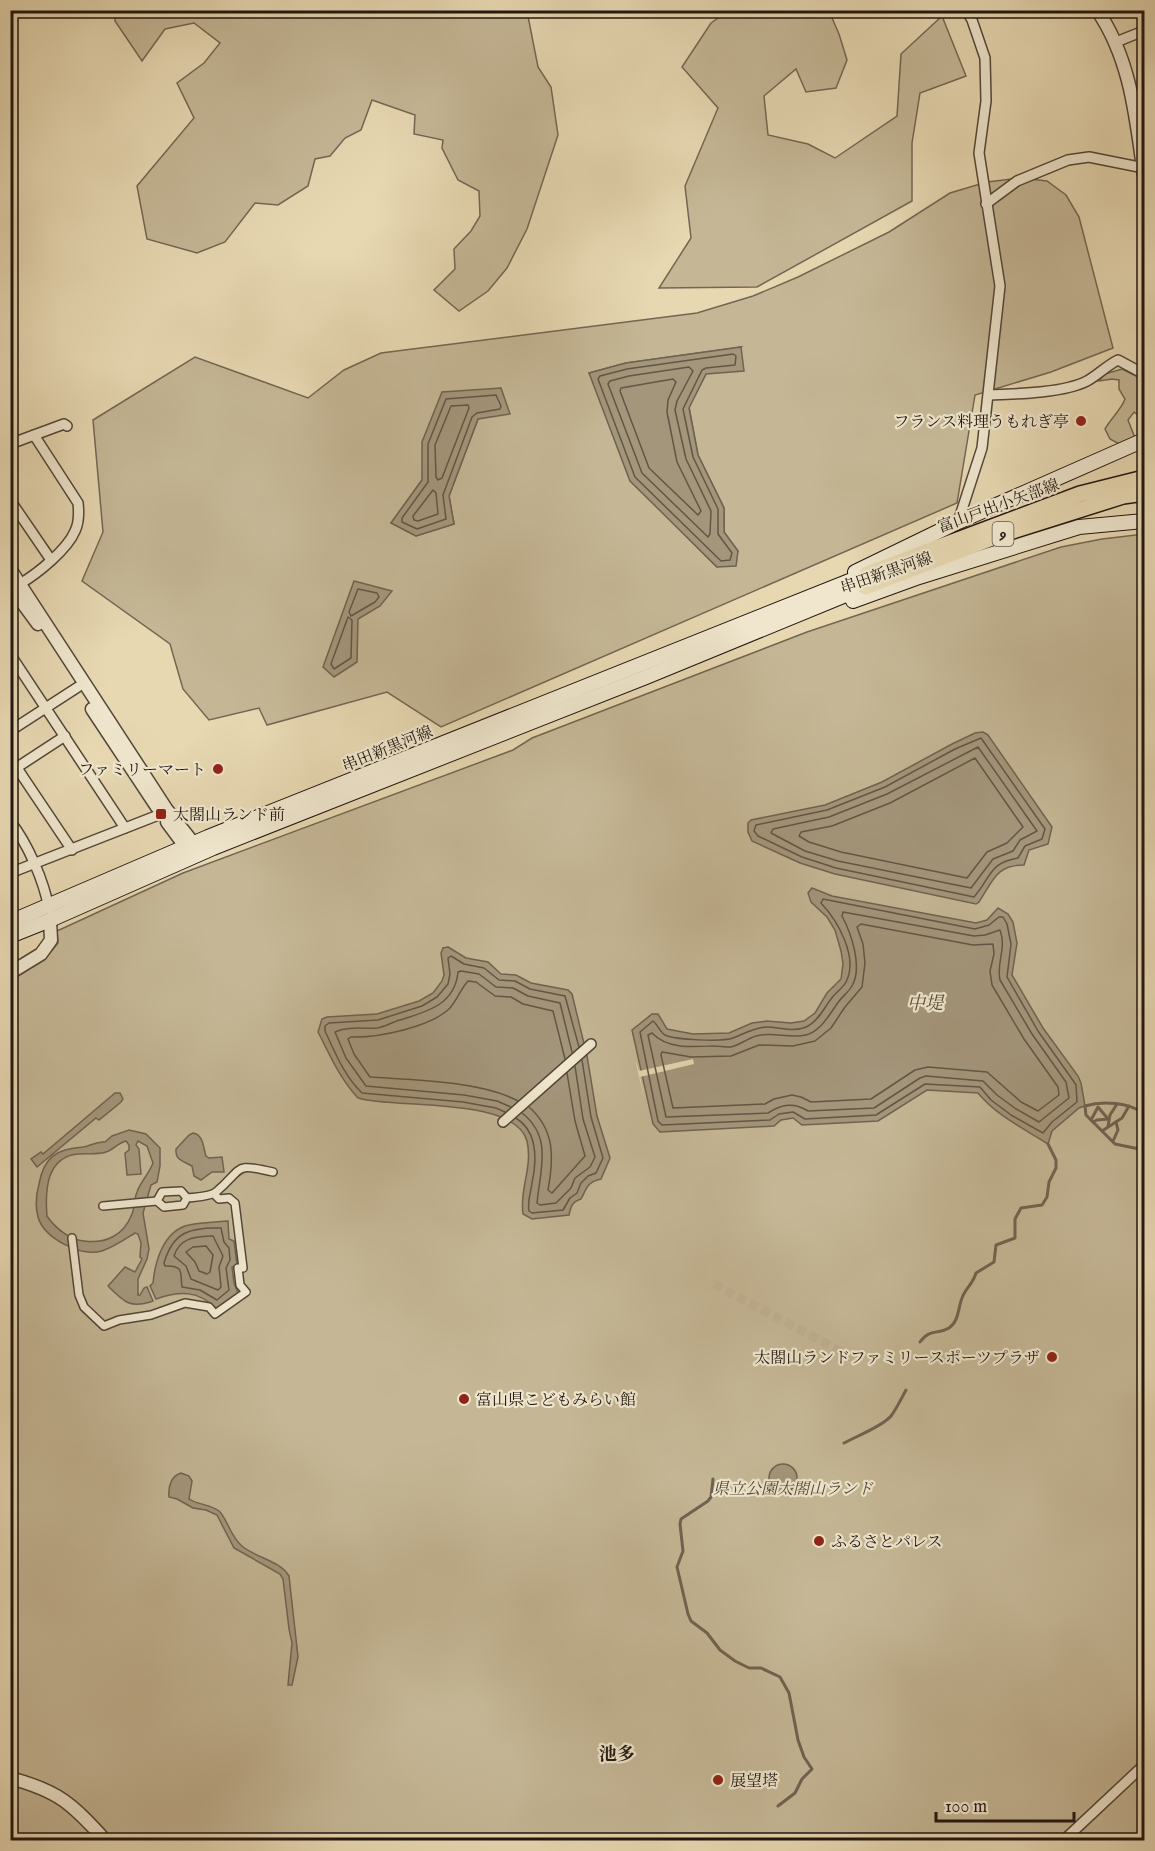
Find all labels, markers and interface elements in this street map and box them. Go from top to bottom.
place label: フランス料理うもれぎ亭 [893,413,1069,433]
marker: フランス料理うもれぎ亭 [1074,414,1088,428]
street label: 富山戸出小矢部線 [935,476,1062,538]
road number: 9 [992,522,1014,546]
street label: 串田新黒河線 [838,549,935,599]
street label: 串田新黒河線 [339,723,436,777]
place label: ファミリーマート [78,761,206,781]
marker: ファミリーマート [211,762,225,776]
place label: 太閤山ランド前 [173,806,285,826]
marker: 太閤山ランド前 [154,807,168,821]
water label: 中堤 [907,993,945,1016]
place label: 太閤山ランドファミリースポーツプラザ [754,1349,1040,1369]
marker: 太閤山ランドファミリースポーツプラザ [1045,1350,1059,1364]
place label: 富山県こどもみらい館 [476,1391,636,1411]
marker: 富山県こどもみらい館 [457,1392,471,1406]
park label: 県立公園太閤山ランド [713,1480,874,1500]
place label: ふるさとパレス [831,1533,943,1553]
marker: ふるさとパレス [812,1534,826,1548]
district label: 池多 [599,1744,635,1767]
place label: 展望塔 [730,1772,778,1792]
marker: 展望塔 [711,1773,725,1787]
scale bar [936,1785,1074,1823]
text: 100 m [945,1796,987,1819]

